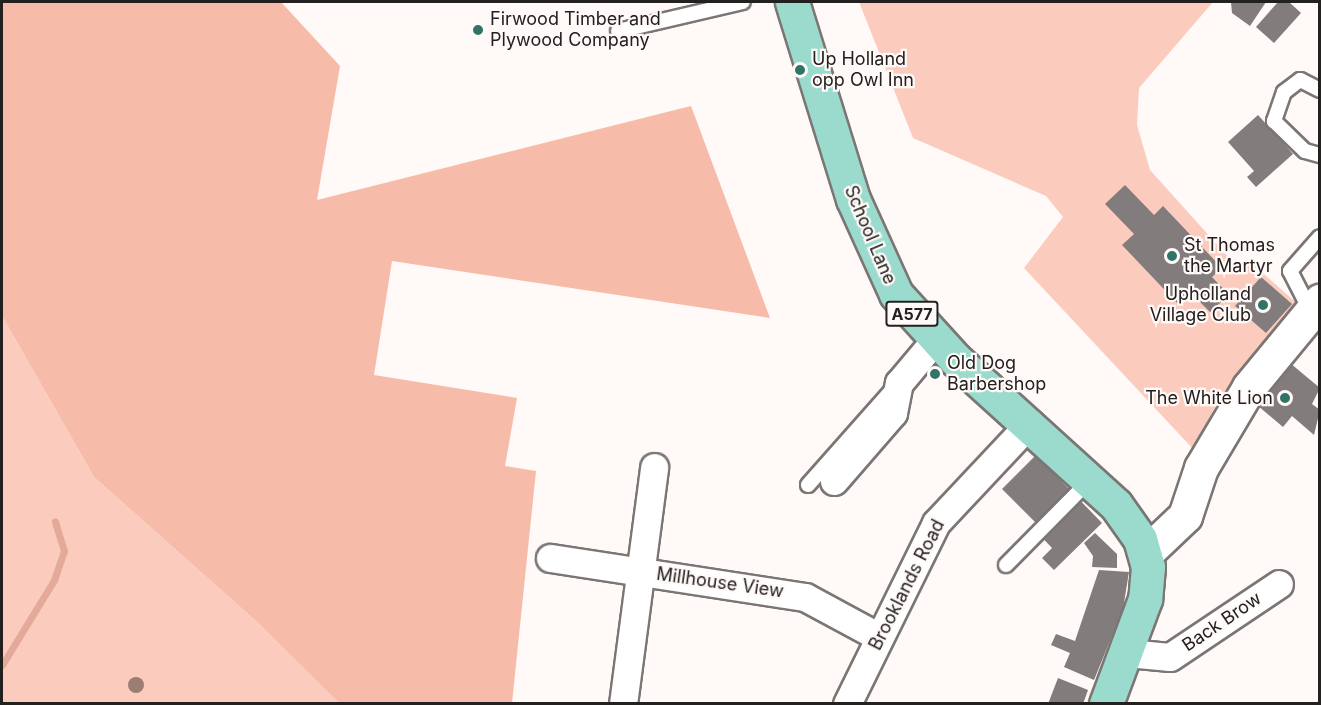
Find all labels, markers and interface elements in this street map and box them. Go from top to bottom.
place label: Firwood Timber and Plywood Company [490,9,661,52]
marker: Firwood Timber and Plywood Company [471,23,485,37]
place label: Up Holland opp Owl Inn [812,49,914,92]
marker: Up Holland opp Owl Inn [793,63,807,77]
street label: School Lane [840,183,900,287]
place label: St Thomas the Martyr [1184,235,1275,278]
marker: St Thomas the Martyr [1165,249,1179,263]
place label: Upholland Village Club [1150,284,1251,326]
marker: Upholland Village Club [1256,298,1270,312]
road number: A577 [885,301,939,327]
place label: Old Dog Barbershop [947,353,1046,395]
marker: Old Dog Barbershop [928,367,942,381]
place label: The White Lion [1145,387,1273,409]
marker: The White Lion [1278,391,1292,405]
street label: Brooklands Road [865,516,949,654]
street label: Millhouse View [655,563,785,603]
street label: Back Brow [1178,588,1266,656]

